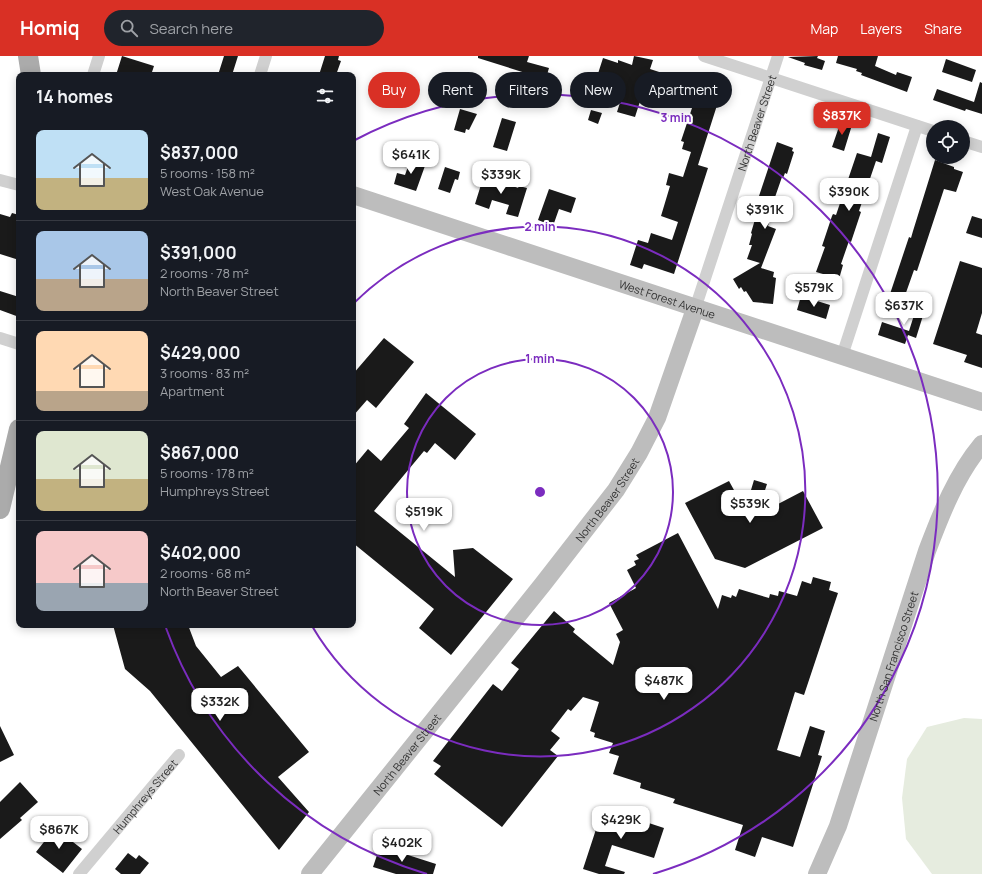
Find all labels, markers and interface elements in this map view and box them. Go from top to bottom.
search box [104,10,384,46]
text: Homiq [20,15,80,41]
icon: search [118,17,140,39]
text: Search here [150,18,233,39]
text: Map [810,19,838,38]
text: Layers [860,19,902,38]
text: Share [924,19,962,38]
chip: Buy [368,72,420,108]
chip: Rent [428,72,487,108]
chip: Filters [495,72,562,108]
chip: New [570,72,626,108]
chip: Apartment [634,72,732,108]
street label: North Beaver Street [733,73,779,173]
text: 14 homes [36,85,113,108]
icon: filters [314,85,336,107]
pin: $837K [814,102,870,136]
text: $837K [822,106,862,124]
text: 3 min [660,109,692,126]
map controls [926,120,970,164]
button: locate [926,120,970,164]
text: $837,000 [160,141,238,164]
pin: $641K [383,141,439,175]
text: $641K [392,145,430,163]
icon: home [68,146,116,194]
pin: $339K [473,161,529,195]
text: 5 rooms · 158 m² [160,164,255,182]
text: $339K [481,165,521,183]
pin: $390K [821,178,877,212]
text: West Oak Avenue [160,182,264,200]
text: $390K [829,182,869,200]
pin: $391K [737,196,793,230]
text: $391K [746,200,784,218]
text: 2 min [524,218,556,235]
text: $391,000 [160,241,237,264]
icon: home [68,247,116,295]
text: 2 rooms · 78 m² [160,264,249,282]
pin: $579K [786,274,842,308]
street label: West Forest Avenue [617,276,718,322]
text: $579K [794,278,834,296]
text: North Beaver Street [160,282,279,300]
pin: $637K [876,292,932,326]
text: $637K [884,296,924,314]
text: $429,000 [160,341,240,364]
icon: home [68,347,116,395]
text: 1 min [525,350,555,367]
text: 3 rooms · 83 m² [160,364,249,382]
text: Apartment [160,382,224,400]
text: $867,000 [160,441,239,464]
icon: home [68,447,116,495]
street label: North Beaver Street [571,454,642,545]
text: 5 rooms · 178 m² [160,464,254,482]
text: Humphreys Street [160,482,270,500]
centre of rings [533,485,547,499]
pin: $539K [722,490,778,524]
text: $539K [730,494,770,512]
pin: $519K [396,498,452,532]
text: $519K [405,502,443,520]
text: $402,000 [160,541,241,564]
icon: home [68,547,116,595]
text: 2 rooms · 68 m² [160,564,250,582]
text: North Beaver Street [160,582,279,600]
street label: North San Francisco Street [865,589,921,723]
pin: $487K [636,667,692,701]
text: $487K [644,671,684,689]
pin: $332K [192,688,248,722]
text: $332K [200,692,240,710]
street label: North Beaver Street [369,710,444,798]
street label: Humphreys Street [109,756,180,836]
pin: $429K [593,806,649,840]
text: $429K [601,810,641,828]
pin: $867K [31,816,87,850]
text: $867K [39,820,79,838]
pin: $402K [374,829,430,863]
text: $402K [382,833,422,851]

